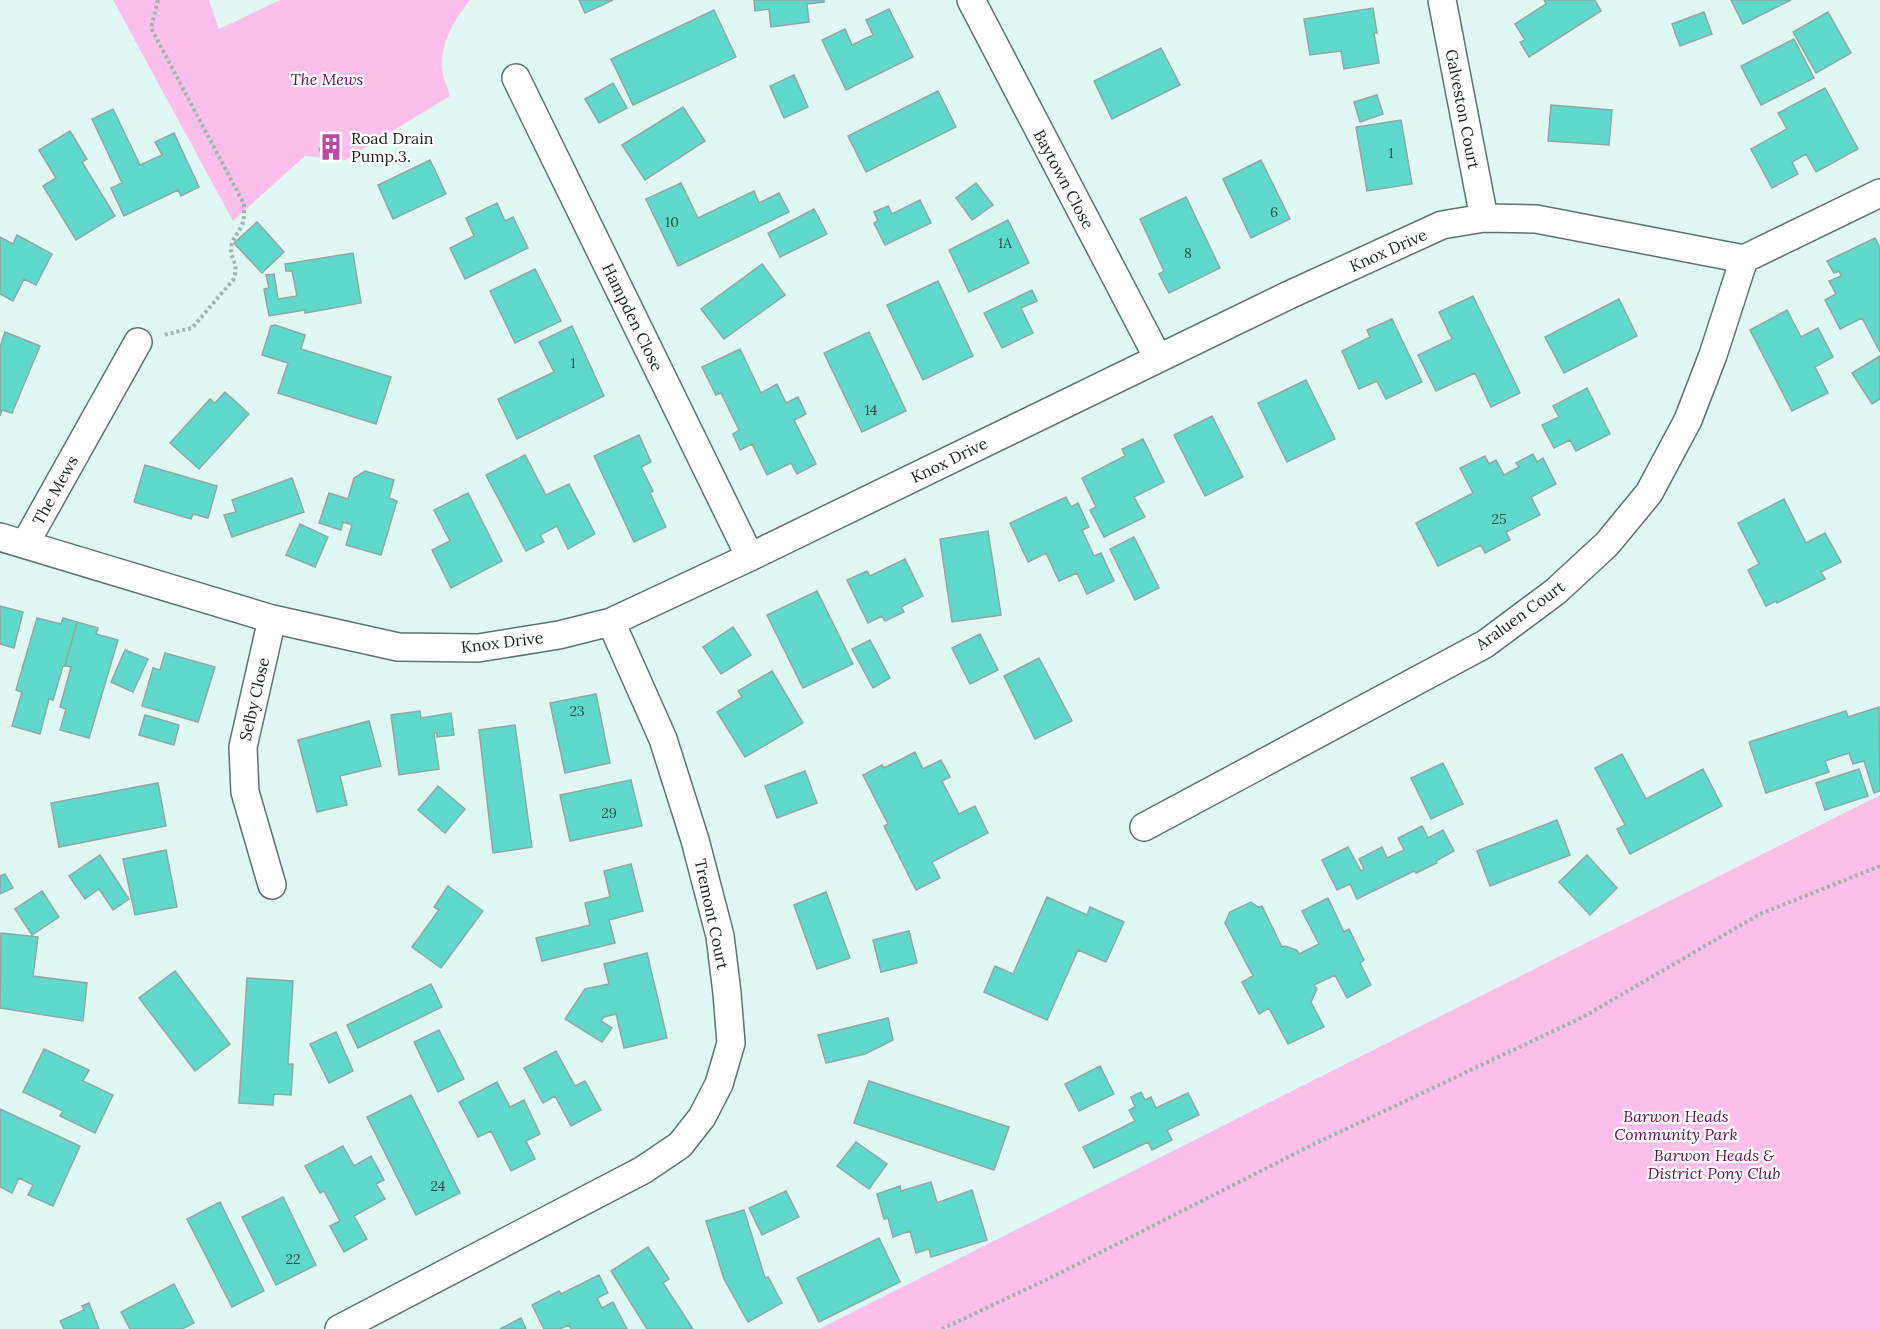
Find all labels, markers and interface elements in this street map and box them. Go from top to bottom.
street label: Galveston Court [1442,47,1485,171]
park label: The Mews [291,69,364,89]
street label: Baytown Close [1029,126,1099,232]
place label: Road Drain Pump.3. [351,128,434,166]
building icon: Road Drain Pump.3. [316,132,346,162]
house number: 1 [1388,144,1394,162]
house number: 6 [1270,203,1278,221]
house number: 10 [665,213,679,231]
street label: Knox Drive [1346,224,1430,276]
house number: 1A [998,234,1012,252]
house number: 8 [1184,244,1192,262]
street label: Hampden Close [598,260,668,375]
house number: 1 [570,354,576,372]
house number: 14 [865,401,878,419]
street label: Knox Drive [907,433,991,487]
street label: The Mews [28,452,82,528]
house number: 25 [1491,510,1507,528]
street label: Araluen Court [1471,576,1569,655]
street label: Knox Drive [460,627,545,657]
street label: Selby Close [235,655,273,743]
house number: 23 [569,702,585,720]
house number: 29 [601,804,617,822]
street label: Tremont Court [691,857,734,972]
park label: Barwon Heads Community Park [1614,1106,1738,1144]
park label: Barwon Heads & District Pony Club [1648,1145,1780,1183]
house number: 24 [431,1177,446,1195]
house number: 22 [285,1250,301,1268]

